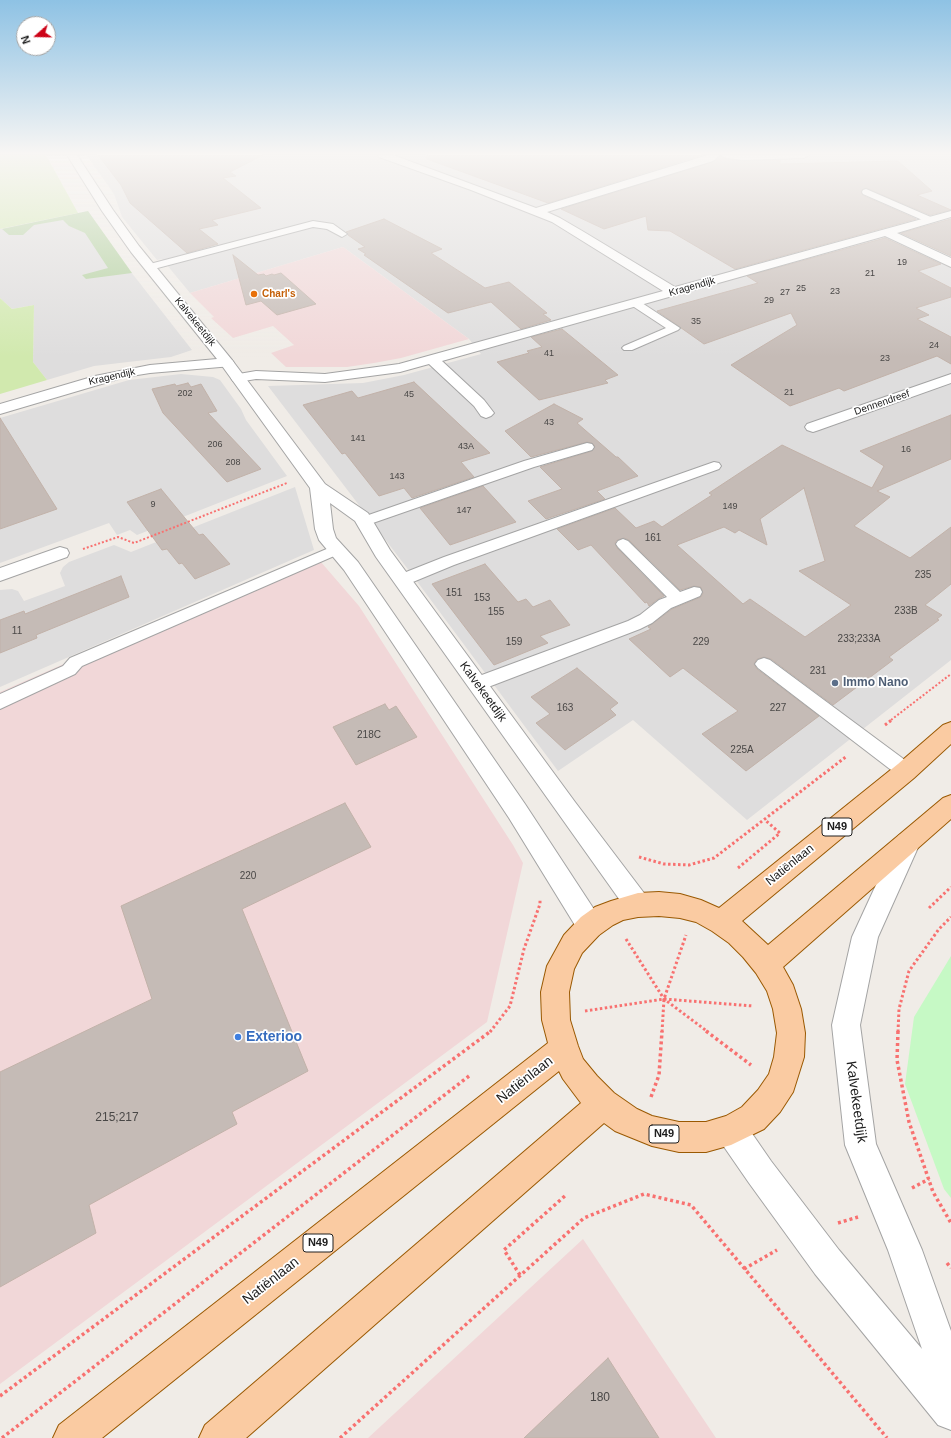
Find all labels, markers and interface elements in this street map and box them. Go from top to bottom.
north arrow [16,16,56,56]
text: N [19,34,33,46]
house number: 19 [897,258,907,268]
house number: 21 [865,269,875,279]
street label: Kragendijk [668,275,716,299]
house number: 25 [796,284,806,294]
house number: 23 [830,287,840,297]
place label: Charl's [262,288,296,300]
house number: 27 [780,288,790,298]
marker: Charl's [249,289,259,299]
street label: Kalvekeetdijk [172,295,218,349]
house number: 29 [764,296,774,306]
house number: 35 [691,317,701,327]
house number: 24 [929,341,939,351]
house number: 41 [544,349,554,359]
house number: 23 [880,354,890,364]
street label: Kragendijk [88,366,136,388]
house number: 21 [784,388,794,398]
street label: Dennendreef [853,388,911,418]
house number: 202 [177,389,193,399]
house number: 45 [404,390,414,400]
house number: 43 [544,418,554,428]
house number: 141 [350,434,366,444]
house number: 206 [207,440,223,450]
house number: 43A [458,442,474,452]
house number: 16 [901,445,911,455]
house number: 208 [225,458,241,468]
house number: 143 [389,472,405,482]
house number: 9 [150,500,156,510]
house number: 149 [722,502,738,512]
house number: 147 [456,506,472,516]
house number: 161 [645,532,661,544]
house number: 235 [915,569,931,581]
house number: 151 [446,587,462,599]
house number: 153 [474,592,490,604]
house number: 233B [894,605,918,617]
house number: 155 [488,606,504,618]
house number: 11 [12,625,22,637]
house number: 233;233A [838,633,880,645]
house number: 159 [506,636,522,648]
house number: 229 [693,636,709,648]
street label: Kalvekeetdijk [456,659,510,725]
house number: 231 [810,665,826,677]
place label: Immo Nano [843,676,908,690]
marker: Immo Nano [830,678,840,688]
house number: 163 [557,702,573,714]
house number: 227 [770,702,786,714]
house number: 218C [357,729,381,741]
house number: 225A [730,744,754,756]
road number: N49 [822,818,852,836]
street label: Natiënlaan [763,841,817,889]
house number: 220 [240,870,256,882]
place label: Exterioo [246,1029,302,1045]
marker: Exterioo [233,1032,243,1042]
street label: Natiënlaan [493,1053,557,1107]
street label: Kalvekeetdijk [842,1060,870,1144]
house number: 215;217 [95,1111,139,1125]
road number: N49 [649,1125,679,1143]
road number: N49 [303,1234,333,1252]
street label: Natiënlaan [239,1254,303,1308]
house number: 180 [590,1391,610,1405]

